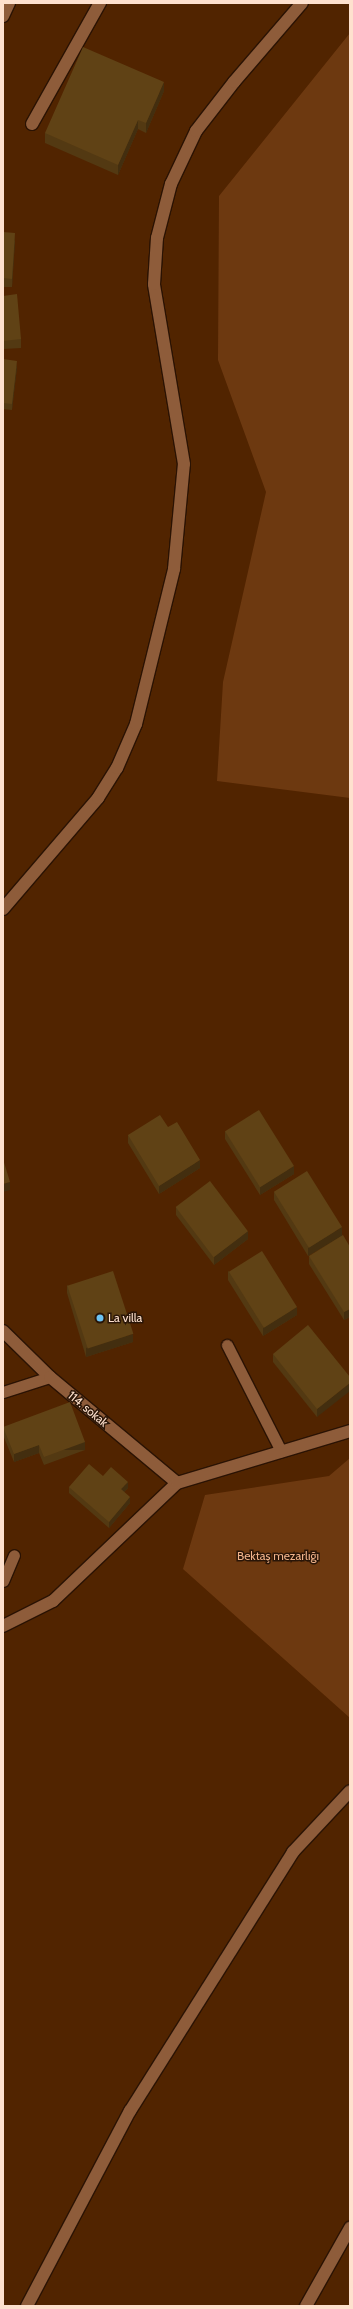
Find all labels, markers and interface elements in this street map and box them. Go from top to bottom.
place label: La villa [108,1311,142,1325]
marker: La villa [95,1313,105,1323]
street label: 114. sokak [65,1388,111,1430]
park label: Bektaş mezarlığı [237,1549,319,1563]

